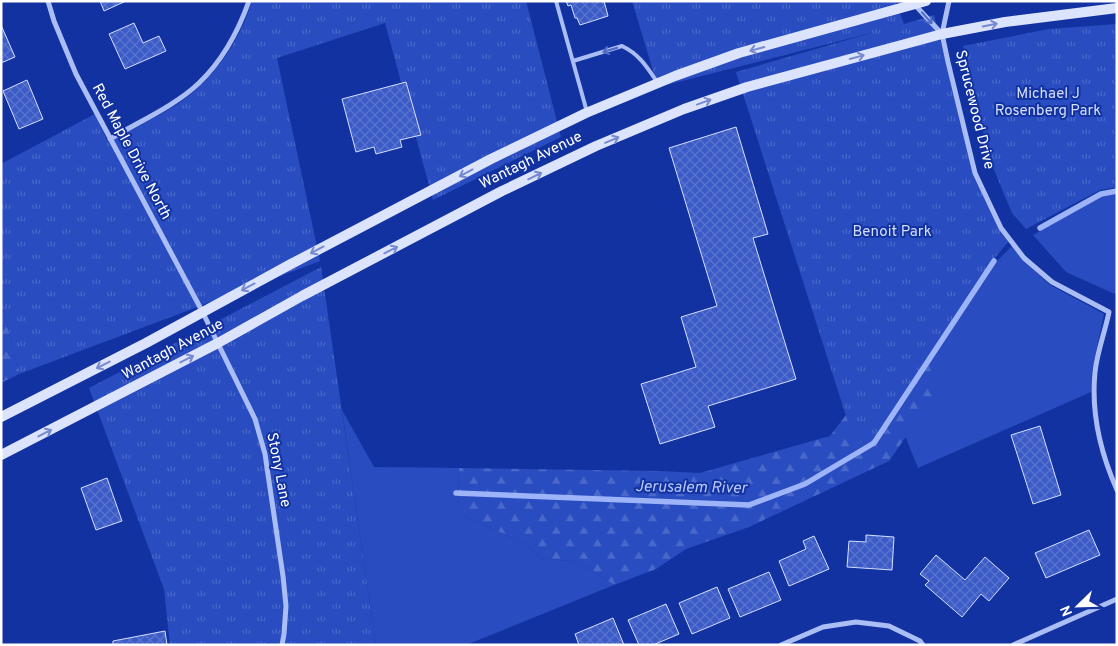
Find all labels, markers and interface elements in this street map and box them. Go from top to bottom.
one-way arrow [922,11,933,24]
one-way arrow [981,20,997,29]
one-way arrow [749,44,765,54]
one-way arrow [602,45,618,55]
street label: Sprucewood Drive [950,48,998,172]
one-way arrow [849,52,865,61]
street label: Red Maple Drive North [87,81,175,223]
park label: Michael J Rosenberg Park [995,85,1101,121]
one-way arrow [695,97,711,107]
street label: Wantagh Avenue [476,128,586,194]
one-way arrow [604,134,619,144]
one-way arrow [459,169,474,178]
one-way arrow [527,170,542,180]
park label: Benoit Park [852,223,932,242]
one-way arrow [310,245,325,255]
one-way arrow [383,245,398,255]
one-way arrow [241,283,256,292]
street label: Wantagh Avenue [119,315,227,385]
one-way arrow [180,354,195,364]
one-way arrow [95,360,110,370]
one-way arrow [37,428,52,438]
street label: Stony Lane [261,431,295,509]
water label: Jerusalem River [635,477,749,499]
north arrow [1053,581,1103,631]
text: N [1058,603,1077,618]

